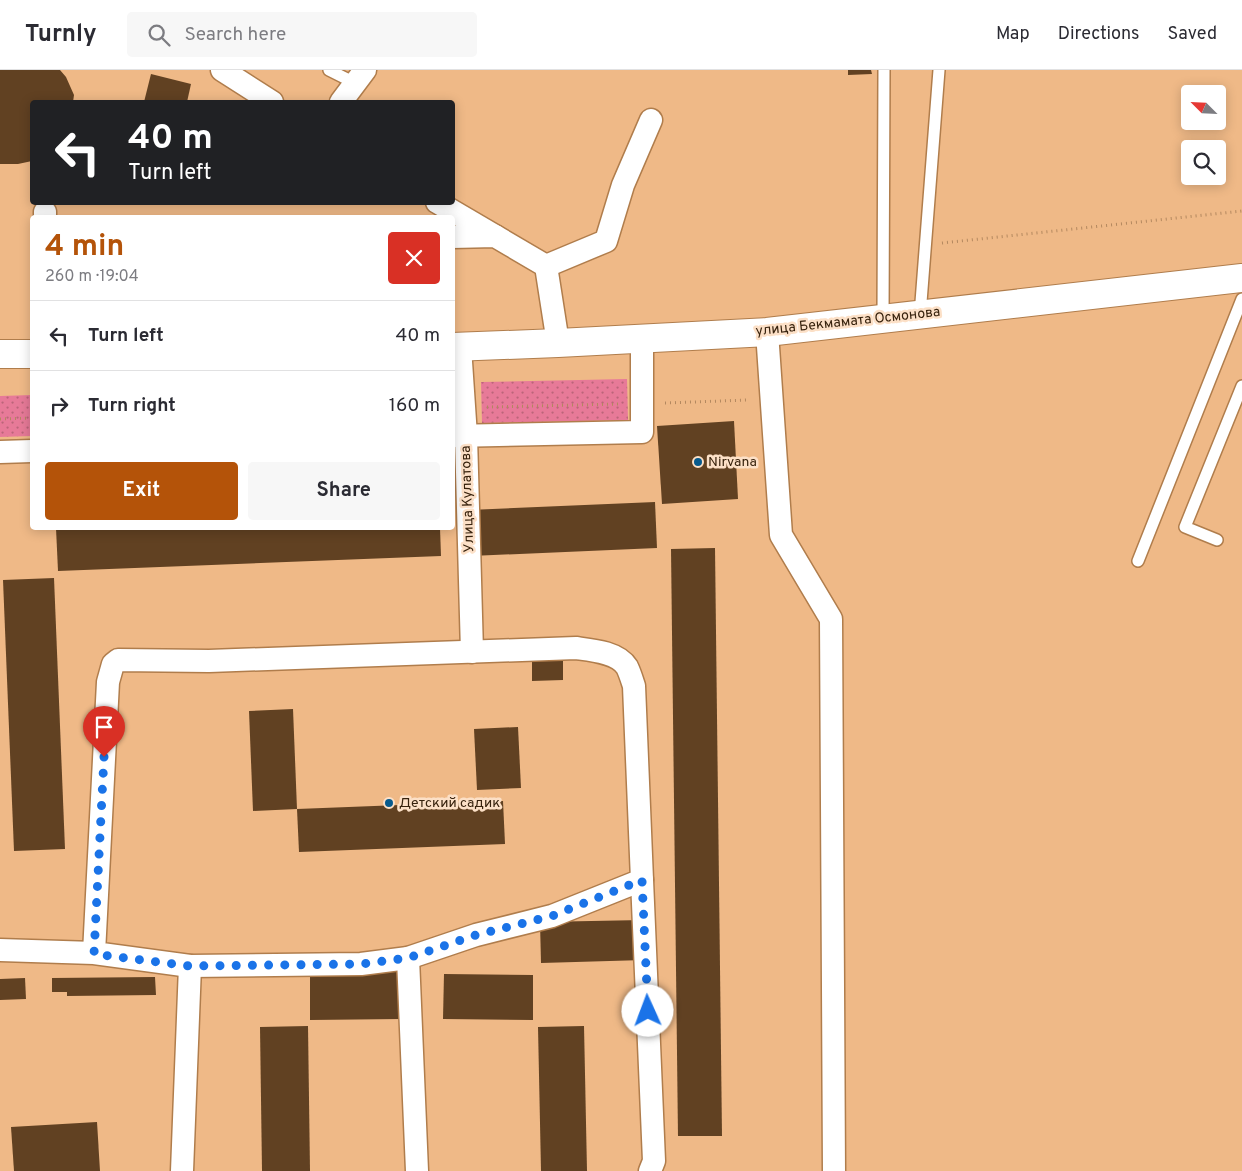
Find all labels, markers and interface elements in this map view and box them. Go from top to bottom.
search box [127,12,477,57]
text: Turnly [25,20,97,50]
icon: search [145,21,173,49]
text: Search here [185,23,286,47]
text: Map [996,23,1030,46]
text: Directions [1058,23,1140,46]
text: Saved [1168,23,1217,46]
north arrow [1181,85,1226,130]
map controls [1181,85,1226,185]
text: 40 m [128,117,213,161]
icon: left [45,120,110,185]
button: search [1181,140,1226,185]
text: Turn left [128,160,211,187]
text: 4 min [45,229,124,266]
button: close [388,232,440,284]
text: 260 m · 19:04 [45,267,139,287]
street label: улица Бекмамата Осмонова [755,304,941,340]
icon: left [45,322,73,350]
text: Turn left [88,324,164,348]
text: 40 m [395,324,440,348]
icon: right [45,392,73,420]
text: Turn right [88,394,176,418]
text: 160 m [389,394,440,418]
street label: Улица Кулатова [458,445,478,553]
place label: Nirvana [708,454,757,471]
marker: Nirvana [692,456,704,468]
button: Exit [45,462,238,520]
button: Share [248,462,440,520]
pin [83,706,125,757]
icon: arrive [90,713,118,741]
place label: Детский садик [399,795,500,812]
marker: Детский садик [383,797,395,809]
position arrow [621,984,673,1036]

